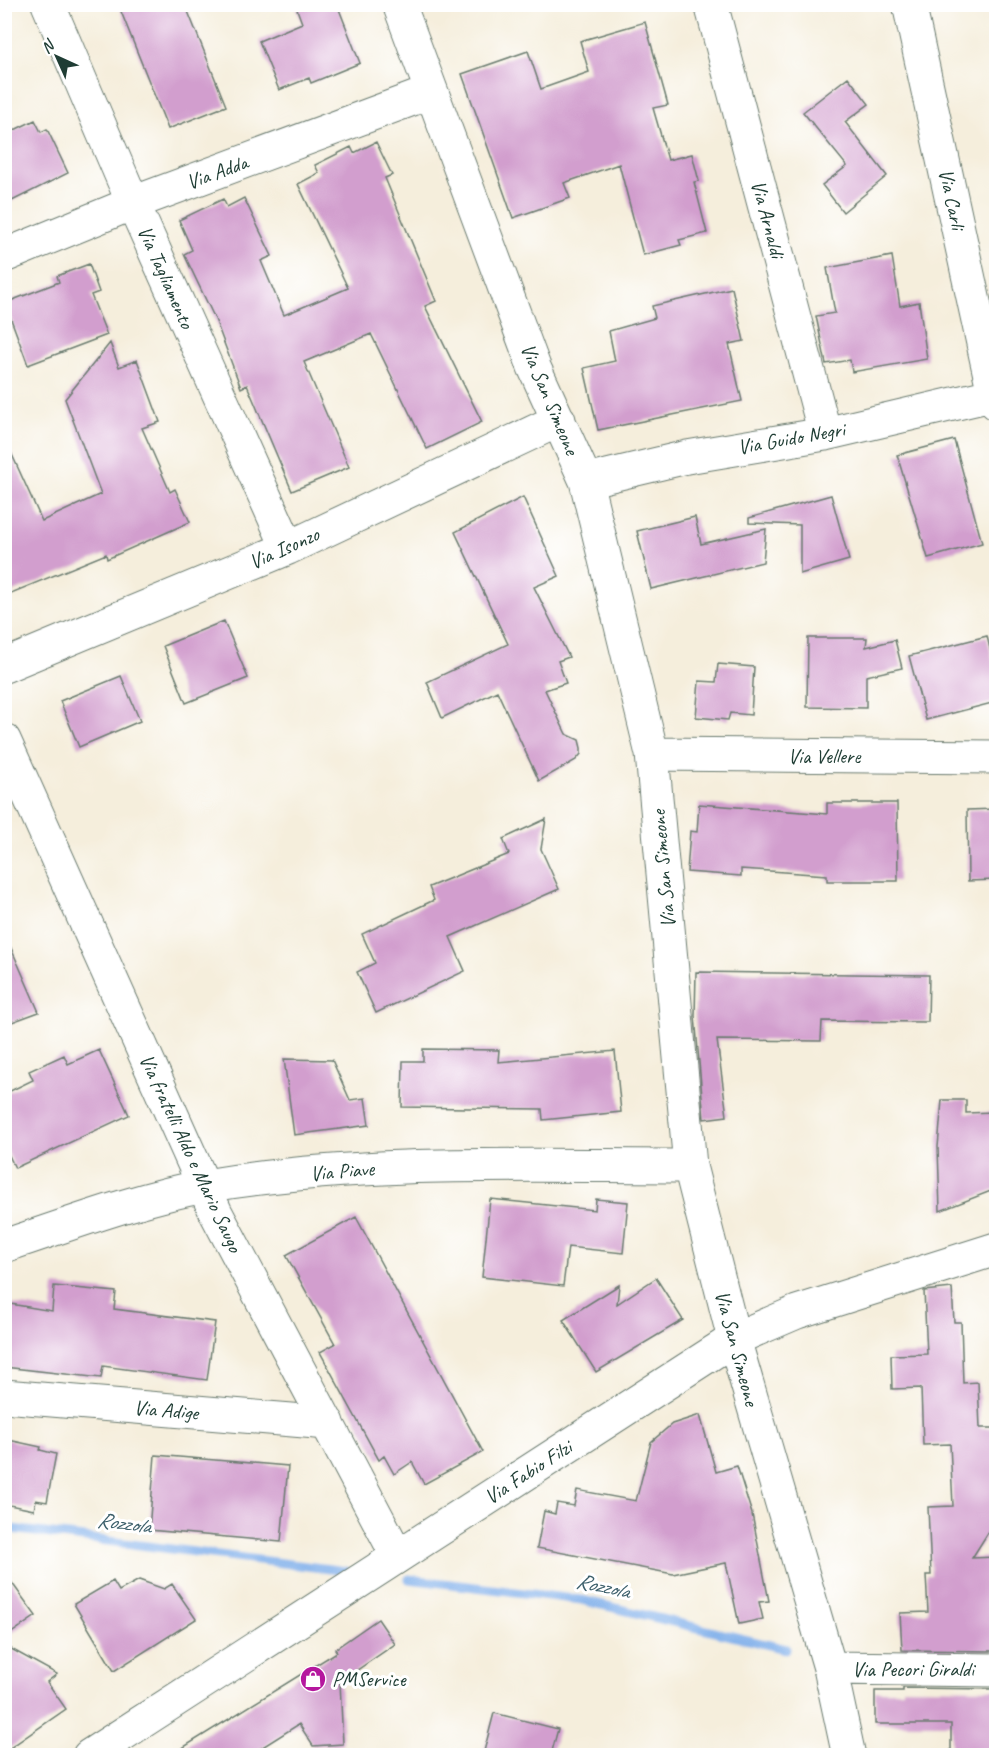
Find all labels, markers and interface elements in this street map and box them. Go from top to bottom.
north arrow [27,27,87,87]
text: N [37,34,60,58]
street label: Via Adda [183,148,253,195]
street label: Via Carli [933,166,972,235]
street label: Via Arnaldi [745,177,792,264]
street label: Via Tagliamento [132,222,201,334]
street label: Via San Simeone [515,339,586,461]
street label: Via Guido Negri [735,415,850,460]
street label: Via Isonzo [245,520,325,575]
street label: Via Vellere [788,743,861,769]
street label: Via San Simeone [645,807,681,929]
street label: Via fratelli Aldo e Mario Saugo [134,1050,249,1258]
street label: Via Piave [309,1155,376,1187]
street label: Via San Simeone [709,1287,765,1411]
street label: Via Adige [133,1394,202,1426]
street label: Via Fabio Filzi [479,1433,579,1510]
water label: Rozzola [96,1506,155,1541]
water label: Rozzola [574,1567,635,1606]
street label: Via Pecori Giraldi [852,1656,977,1682]
shop icon: PMService [298,1664,328,1694]
place label: PMService [332,1666,407,1692]

